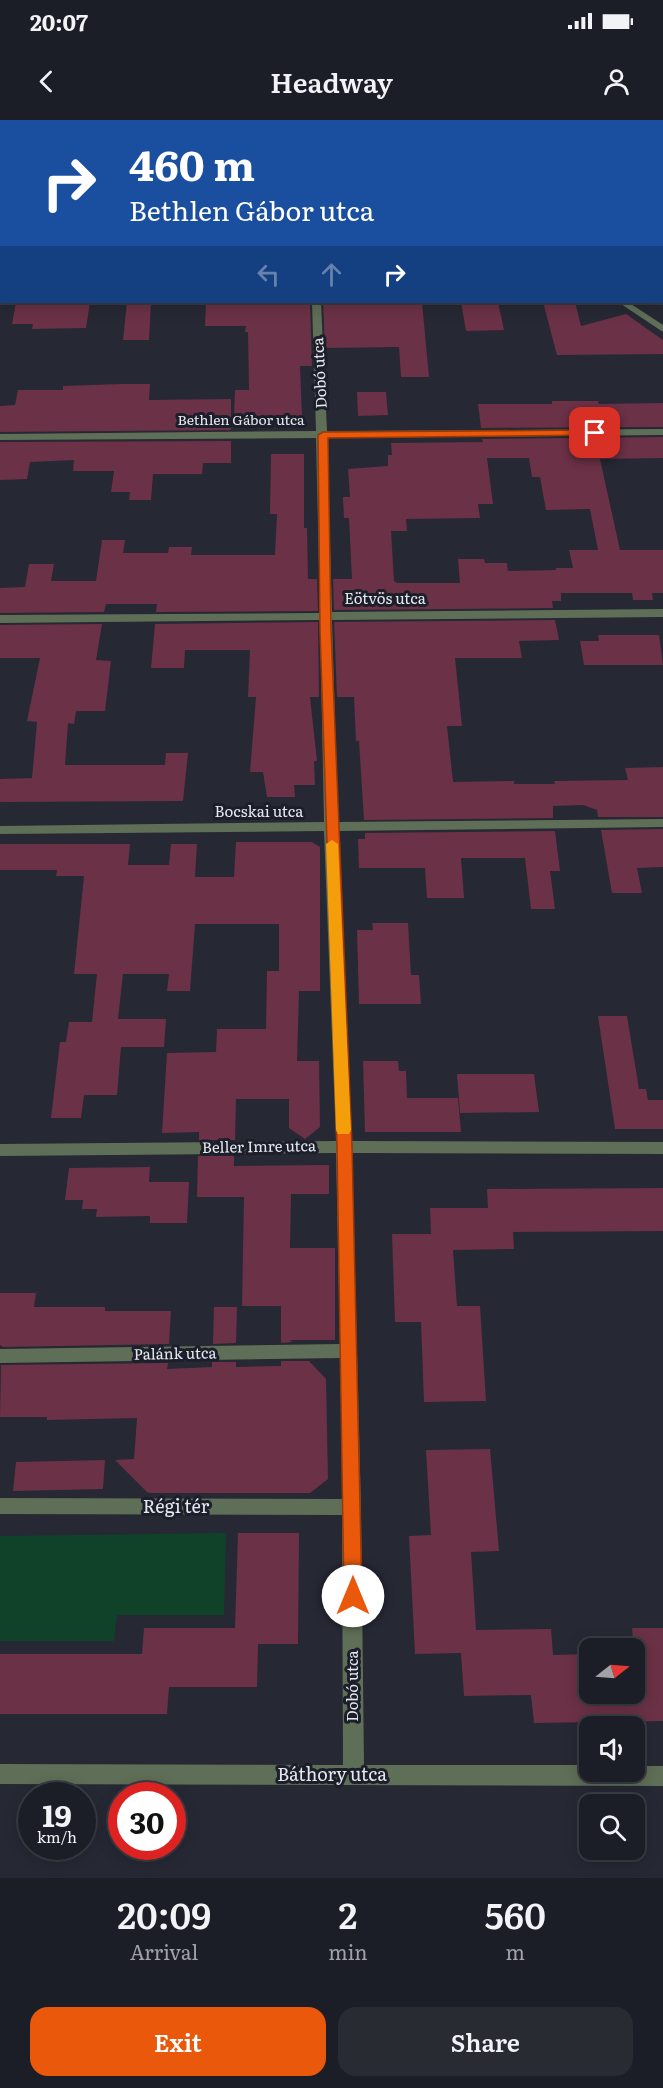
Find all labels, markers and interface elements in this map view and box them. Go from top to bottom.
text: 20:07 [30,5,88,38]
text: Headway [270,61,393,101]
icon: back [30,65,63,98]
icon: person [600,65,633,98]
text: 460 m [129,132,255,194]
icon: right [30,144,108,222]
text: Bethlen Gábor utca [129,189,374,229]
icon: left [252,258,285,291]
icon: ahead [315,258,348,291]
icon: right [378,258,411,291]
street label: Dobó utca [305,336,332,409]
pin [569,407,620,458]
street label: Bethlen Gábor utca [177,409,305,429]
icon: arrive [578,416,611,449]
street label: Eötvös utca [344,586,427,609]
street label: Bocskai utca [215,799,304,822]
street label: Beller Imre utca [202,1133,317,1158]
street label: Palánk utca [133,1340,217,1365]
street label: Régi tér [143,1492,210,1519]
position arrow [321,1564,385,1628]
north arrow [579,1638,645,1704]
map controls [579,1638,645,1860]
street label: Dobó utca [340,1649,363,1722]
button: sound [579,1716,645,1782]
street label: Báthory utca [277,1760,387,1787]
speed limit sign: 30 [108,1782,186,1860]
text: 19 [42,1792,72,1836]
button: search [579,1794,645,1860]
text: km/h [37,1825,77,1848]
text: 20:09 [117,1887,211,1940]
text: 2 [339,1887,357,1940]
text: 560 [485,1887,546,1940]
text: Arrival [130,1936,198,1966]
text: min [328,1936,368,1966]
text: m [506,1936,525,1966]
button: Exit [30,2007,326,2076]
button: Share [338,2007,633,2076]

